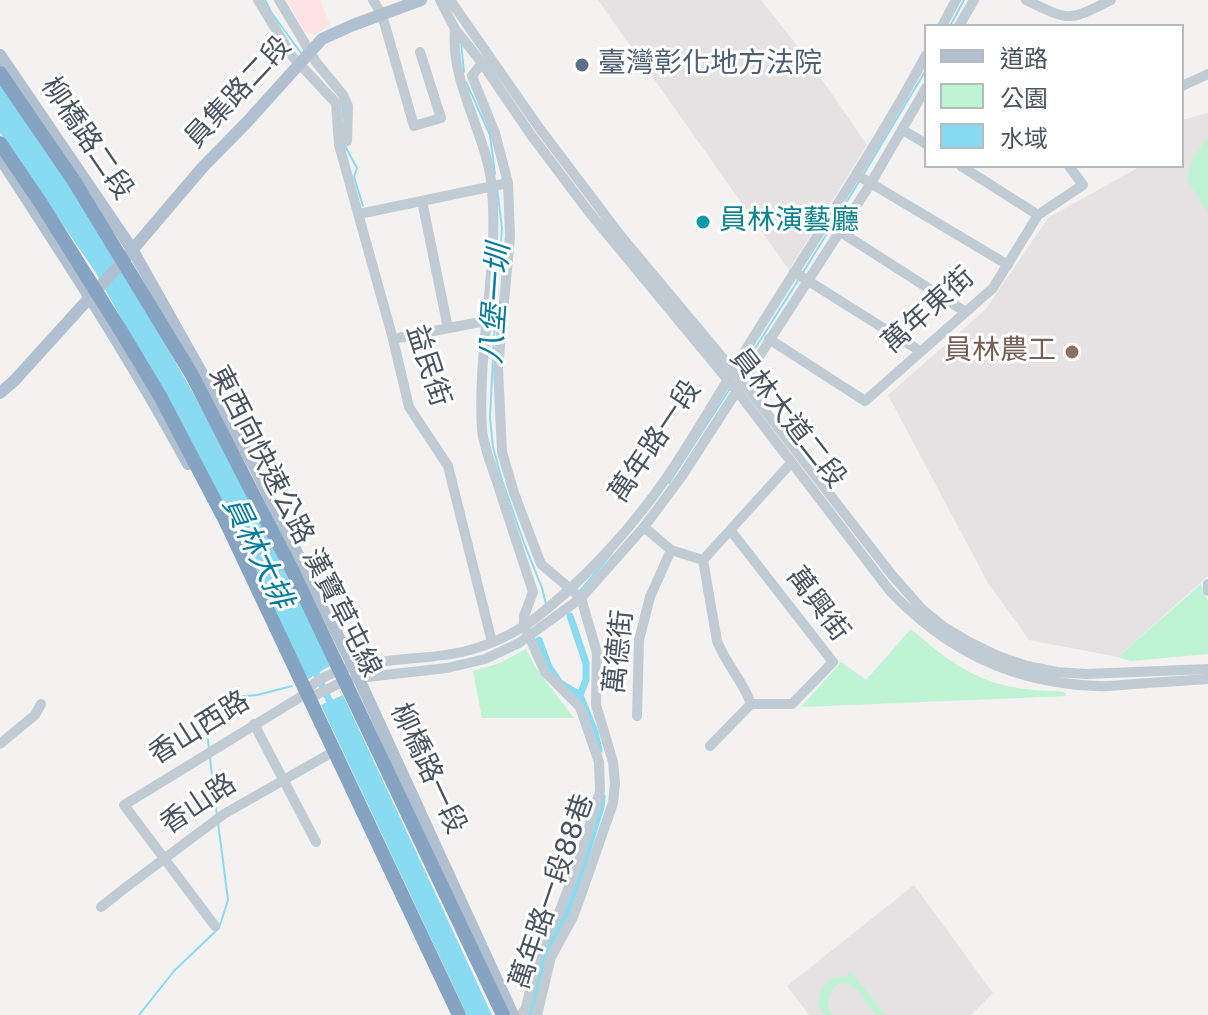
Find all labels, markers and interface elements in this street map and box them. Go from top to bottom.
legend [924,24,1184,168]
street label: 員集路二段 [179,30,299,156]
text: 道路 [1000,45,1048,73]
place label: 臺灣彰化地方法院 [598,48,822,82]
marker: 臺灣彰化地方法院 [573,56,591,74]
street label: 柳橋路二段 [33,72,139,206]
text: 公園 [1000,85,1048,113]
text: 水域 [1000,125,1048,153]
place label: 員林演藝廳 [719,205,859,239]
marker: 員林演藝廳 [694,213,712,231]
water label: 八堡一圳 [475,243,519,365]
street label: 萬年東街 [876,261,982,361]
street label: 益民街 [398,321,456,411]
place label: 員林農工 [944,335,1056,369]
street label: 員林大道二段 [722,342,852,496]
marker: 員林農工 [1063,343,1081,361]
street label: 東西向快速公路 漢寶草屯線 [201,361,387,683]
street label: 萬年路一段 [603,375,709,509]
water label: 員林大排 [214,491,298,615]
street label: 萬興街 [778,561,856,649]
street label: 萬德街 [599,608,641,696]
street label: 香山西路 [144,685,256,773]
street label: 柳橋路一段 [382,698,472,840]
street label: 香山路 [155,768,243,842]
street label: 萬年路一段88巷 [504,790,602,994]

